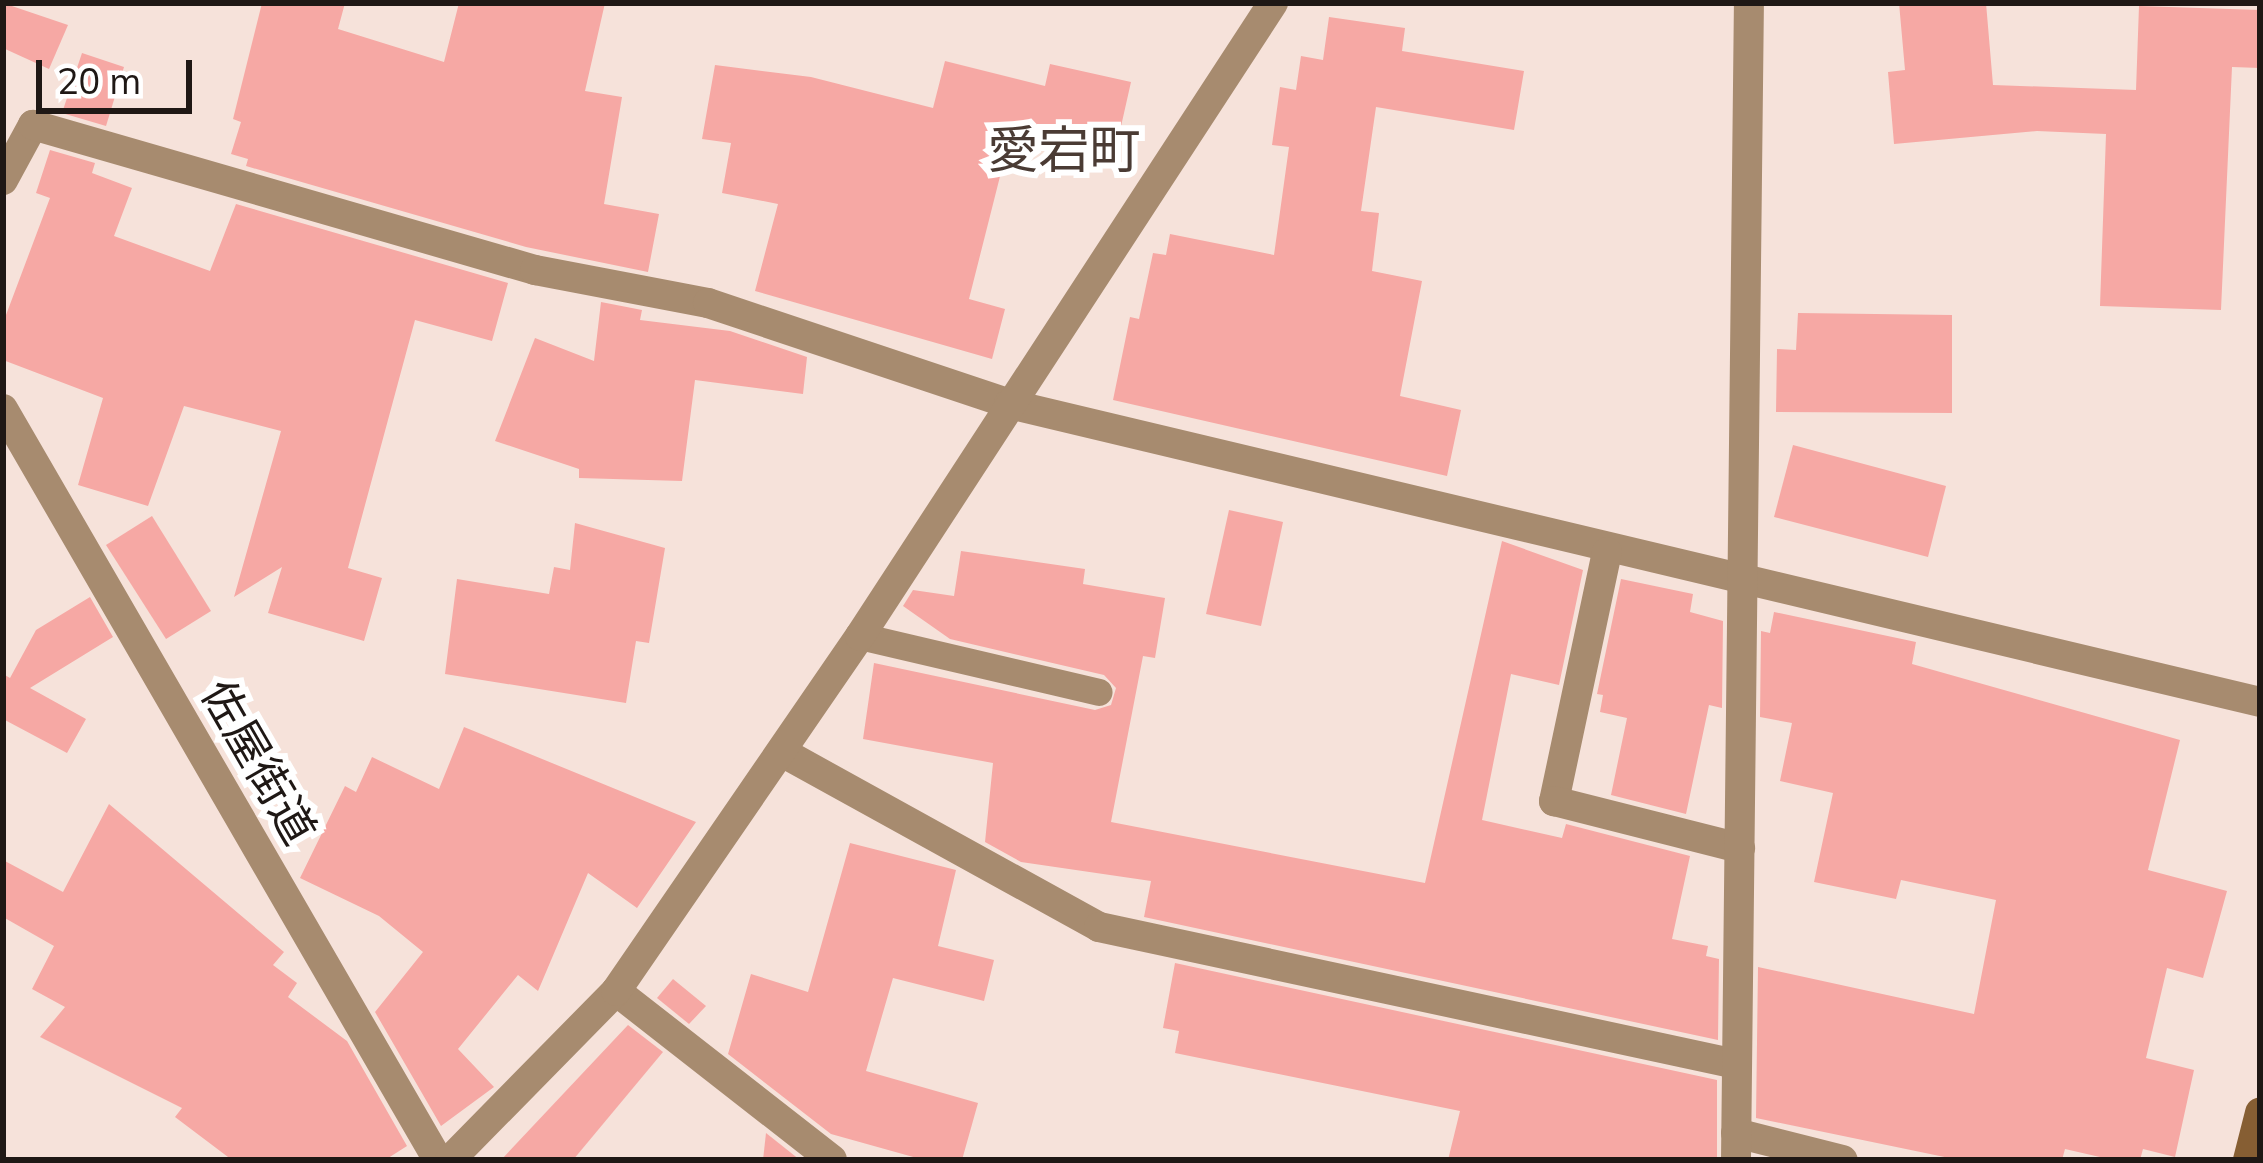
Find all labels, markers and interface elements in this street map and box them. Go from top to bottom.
scale bar [42,36,198,110]
text: 20 m [57,58,141,103]
district label: 愛宕町 [988,118,1140,180]
street label: 佐屋街道 [191,671,327,853]

